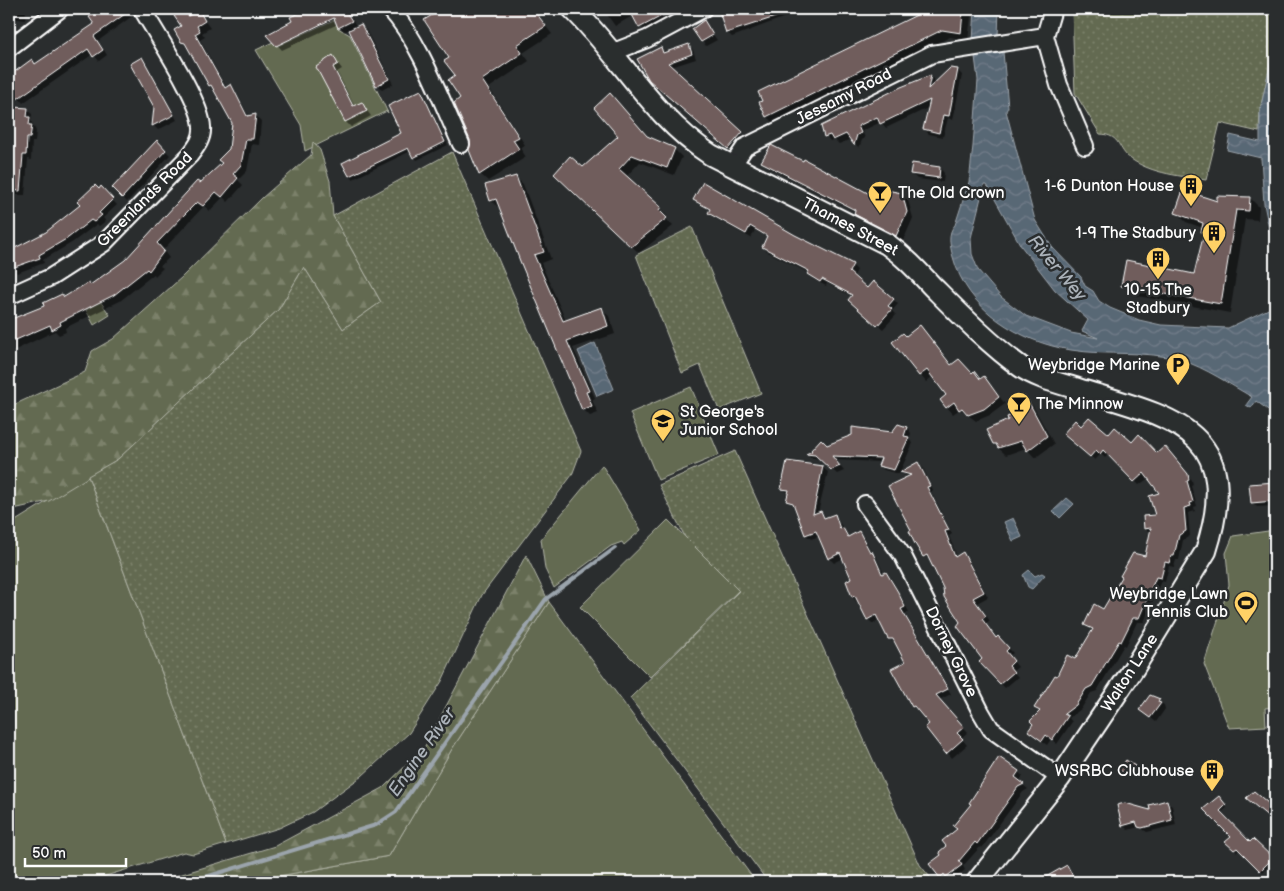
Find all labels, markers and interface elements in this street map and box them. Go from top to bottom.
street label: Jessamy Road [793,65,895,129]
street label: Greenlands Road [93,148,197,252]
building icon: 1-6 Dunton House [1178,173,1204,207]
place label: 1-6 Dunton House [1044,177,1175,196]
bar icon: The Old Crown [867,180,893,214]
place label: The Old Crown [898,184,1005,203]
street label: Thames Street [799,194,901,260]
building icon: 1-9 The Stadbury [1201,220,1227,254]
place label: 1-9 The Stadbury [1075,224,1197,243]
water label: River Wey [1023,231,1091,306]
building icon: 10-15 The Stadbury [1145,246,1171,280]
place label: 10-15 The Stadbury [1124,281,1193,318]
parking icon: Weybridge Marine [1165,352,1191,386]
place label: Weybridge Marine [1028,356,1161,375]
bar icon: The Minnow [1006,391,1032,425]
place label: The Minnow [1036,395,1123,414]
place label: St George's Junior School [680,403,778,440]
school or university icon: St George's Junior School [650,408,676,442]
place label: Weybridge Lawn Tennis Club [1109,585,1228,622]
sports icon: Weybridge Lawn Tennis Club [1233,590,1259,624]
street label: Dorney Grove [921,604,981,701]
street label: Walton Lane [1098,630,1163,716]
water label: Engine River [384,703,461,800]
building icon: WSRBC Clubhouse [1199,758,1225,792]
place label: WSRBC Clubhouse [1055,762,1195,781]
scale bar [25,836,126,868]
text: 50 m [32,844,66,863]

